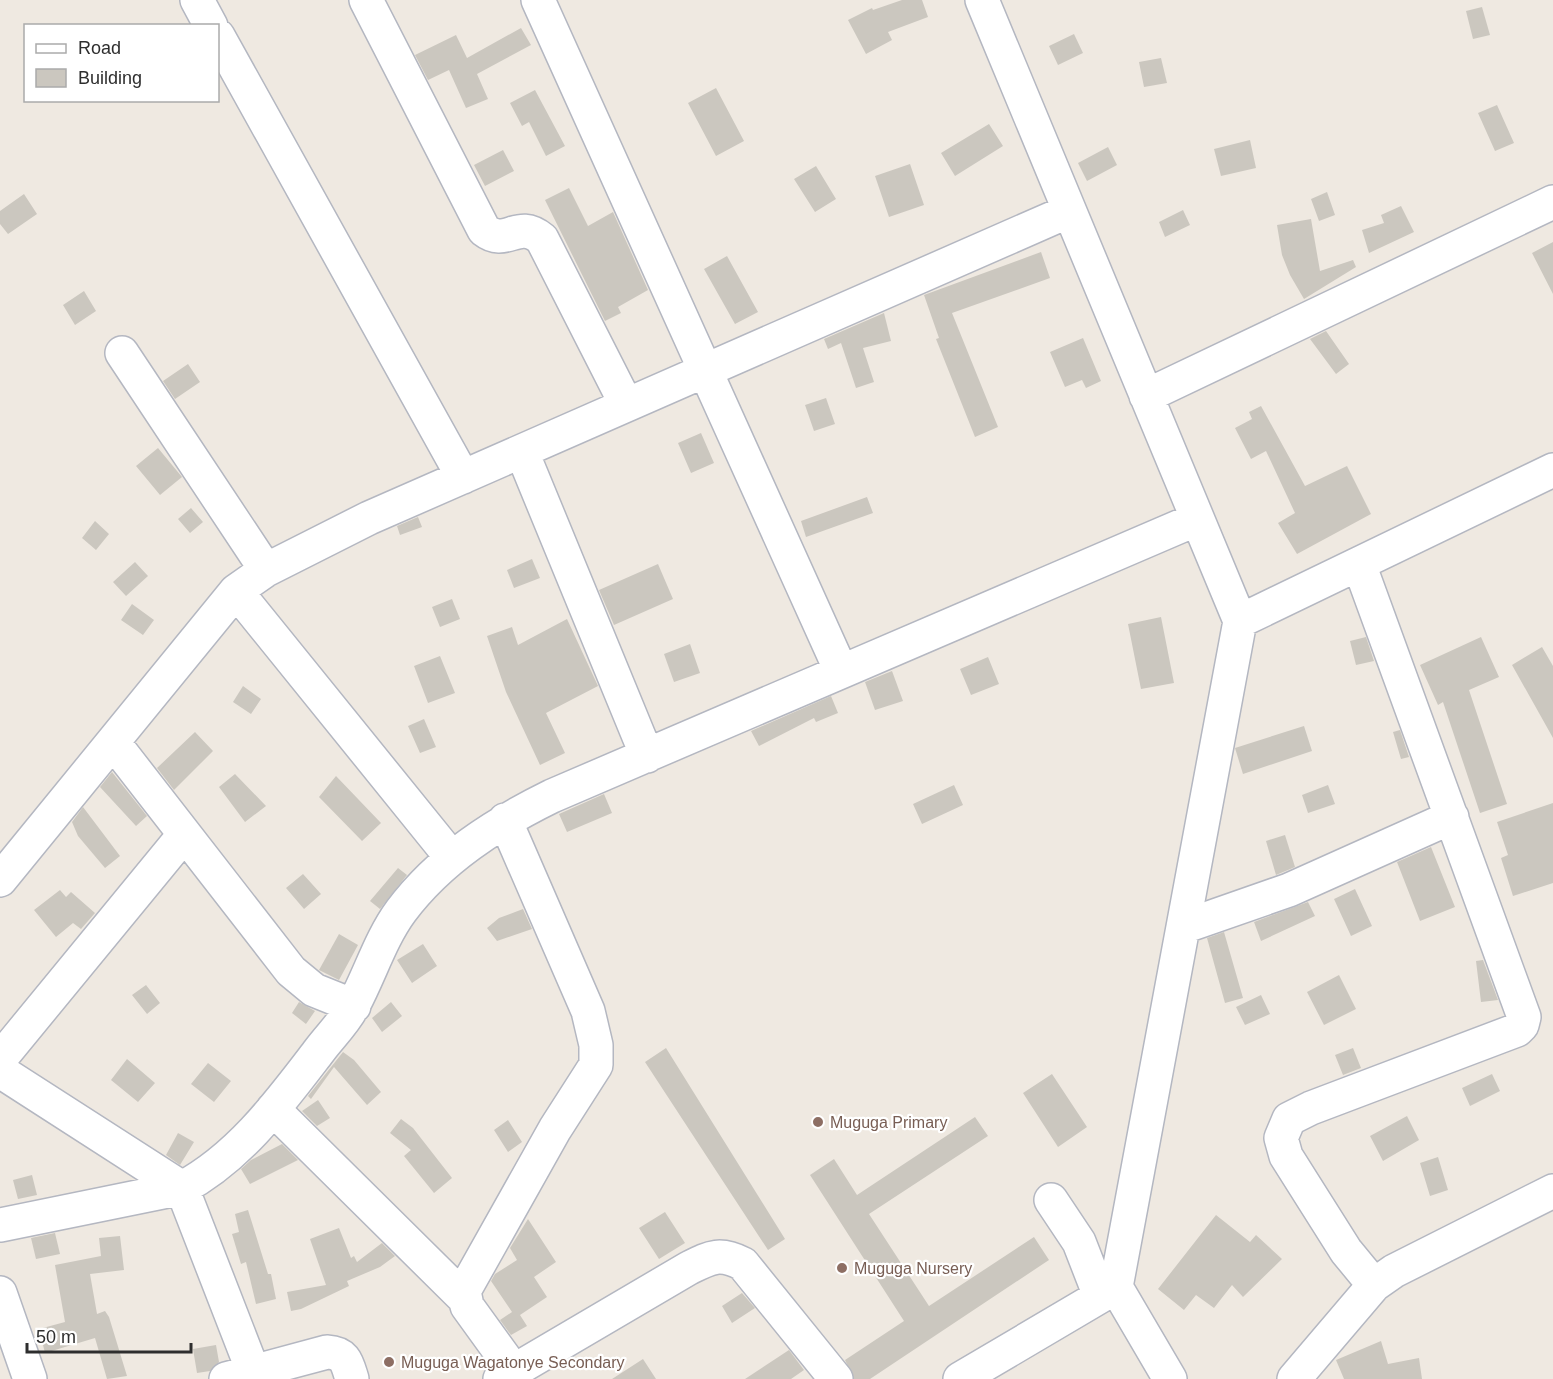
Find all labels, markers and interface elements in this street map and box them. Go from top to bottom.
legend [24,24,219,102]
text: Road [78,38,121,58]
text: Building [78,68,142,88]
place label: Muguga Primary [830,1114,947,1131]
marker: Muguga Primary [811,1115,825,1129]
place label: Muguga Nursery [854,1260,972,1277]
marker: Muguga Nursery [835,1261,849,1275]
scale bar [27,1316,190,1354]
text: 50 m [36,1327,76,1347]
place label: Muguga Wagatonye Secondary [401,1354,625,1371]
marker: Muguga Wagatonye Secondary [382,1355,396,1369]

